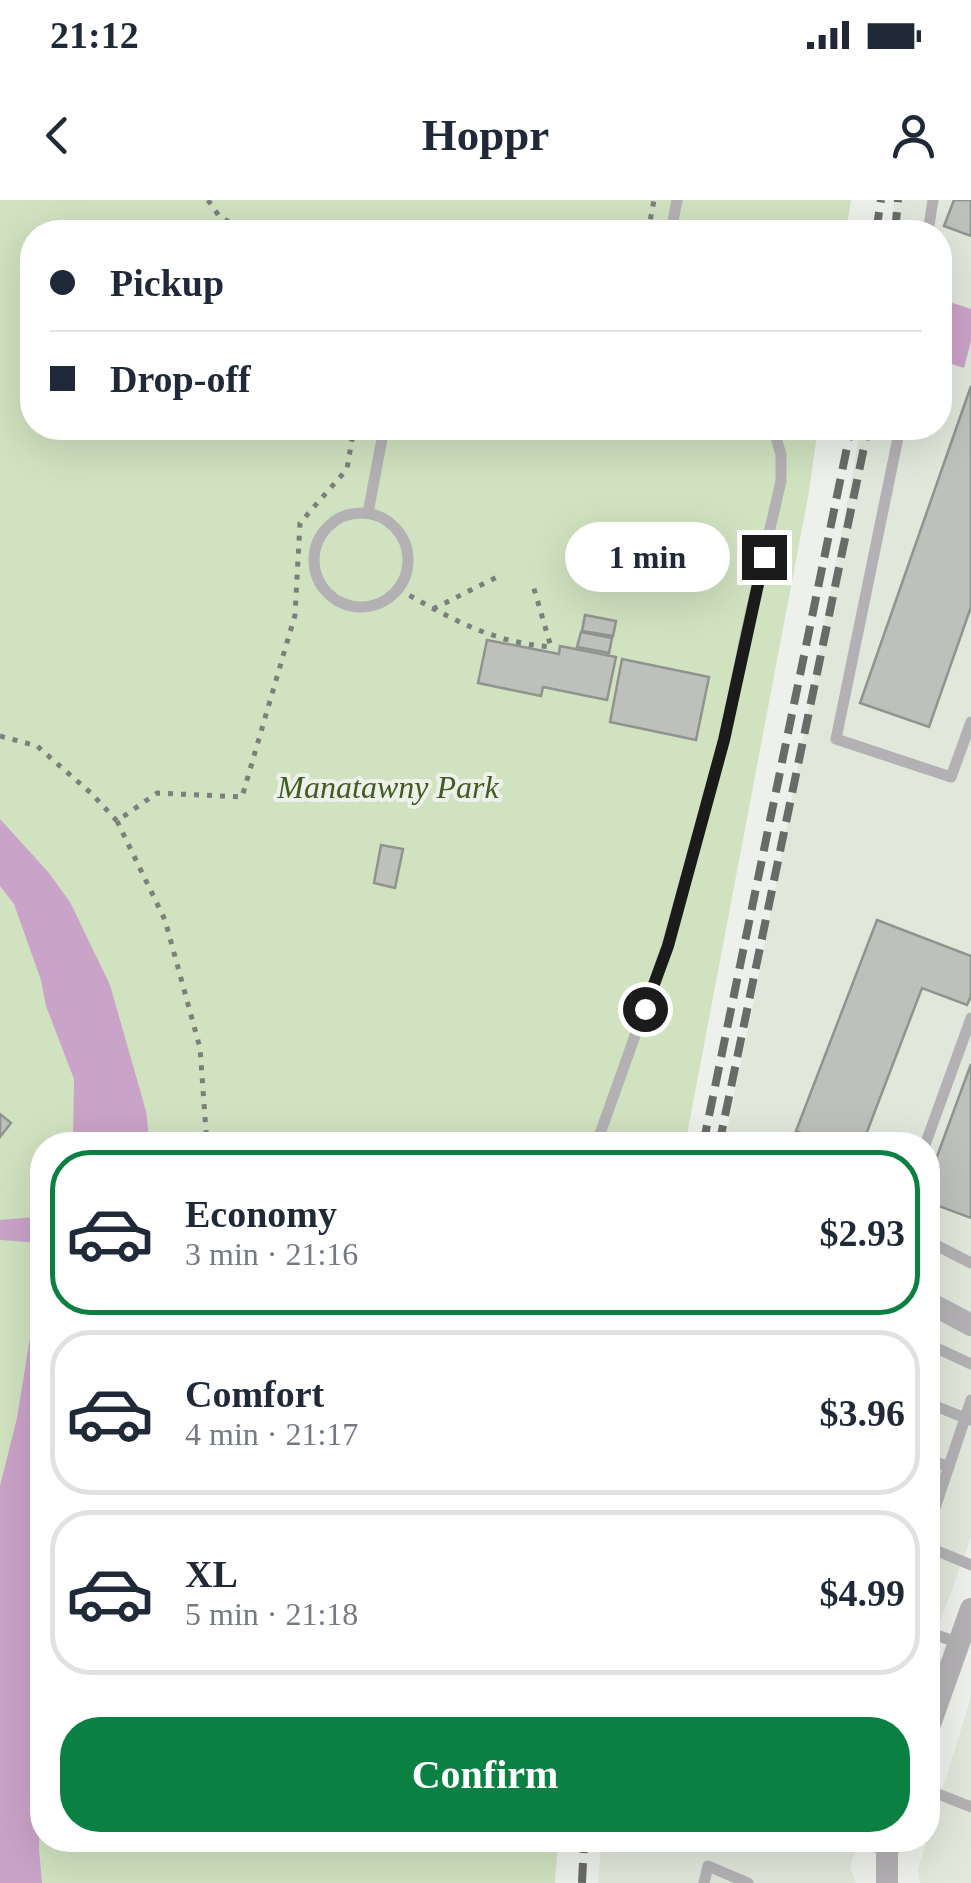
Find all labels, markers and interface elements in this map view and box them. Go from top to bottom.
text: 21:12 [50,14,139,56]
icon: back [30,108,85,163]
icon: person [886,108,941,163]
text: Hoppr [422,110,549,160]
text: Pickup [110,262,224,304]
text: Drop-off [110,358,251,400]
callout: 1 min [564,522,729,592]
route end [742,535,787,580]
text: 1 min [609,539,686,575]
park label: Manatawny Park [276,769,499,805]
route start [623,987,668,1032]
icon: car [65,1188,155,1278]
text: Economy [185,1193,337,1235]
text: $2.93 [820,1212,905,1254]
text: 3 min · 21:16 [185,1236,358,1272]
icon: car [65,1368,155,1458]
text: Comfort [185,1373,324,1415]
text: $3.96 [820,1392,905,1434]
text: 4 min · 21:17 [185,1416,358,1452]
icon: car [65,1548,155,1638]
text: XL [185,1553,238,1595]
text: $4.99 [820,1572,905,1614]
text: 5 min · 21:18 [185,1596,358,1632]
button: Confirm [60,1717,910,1832]

